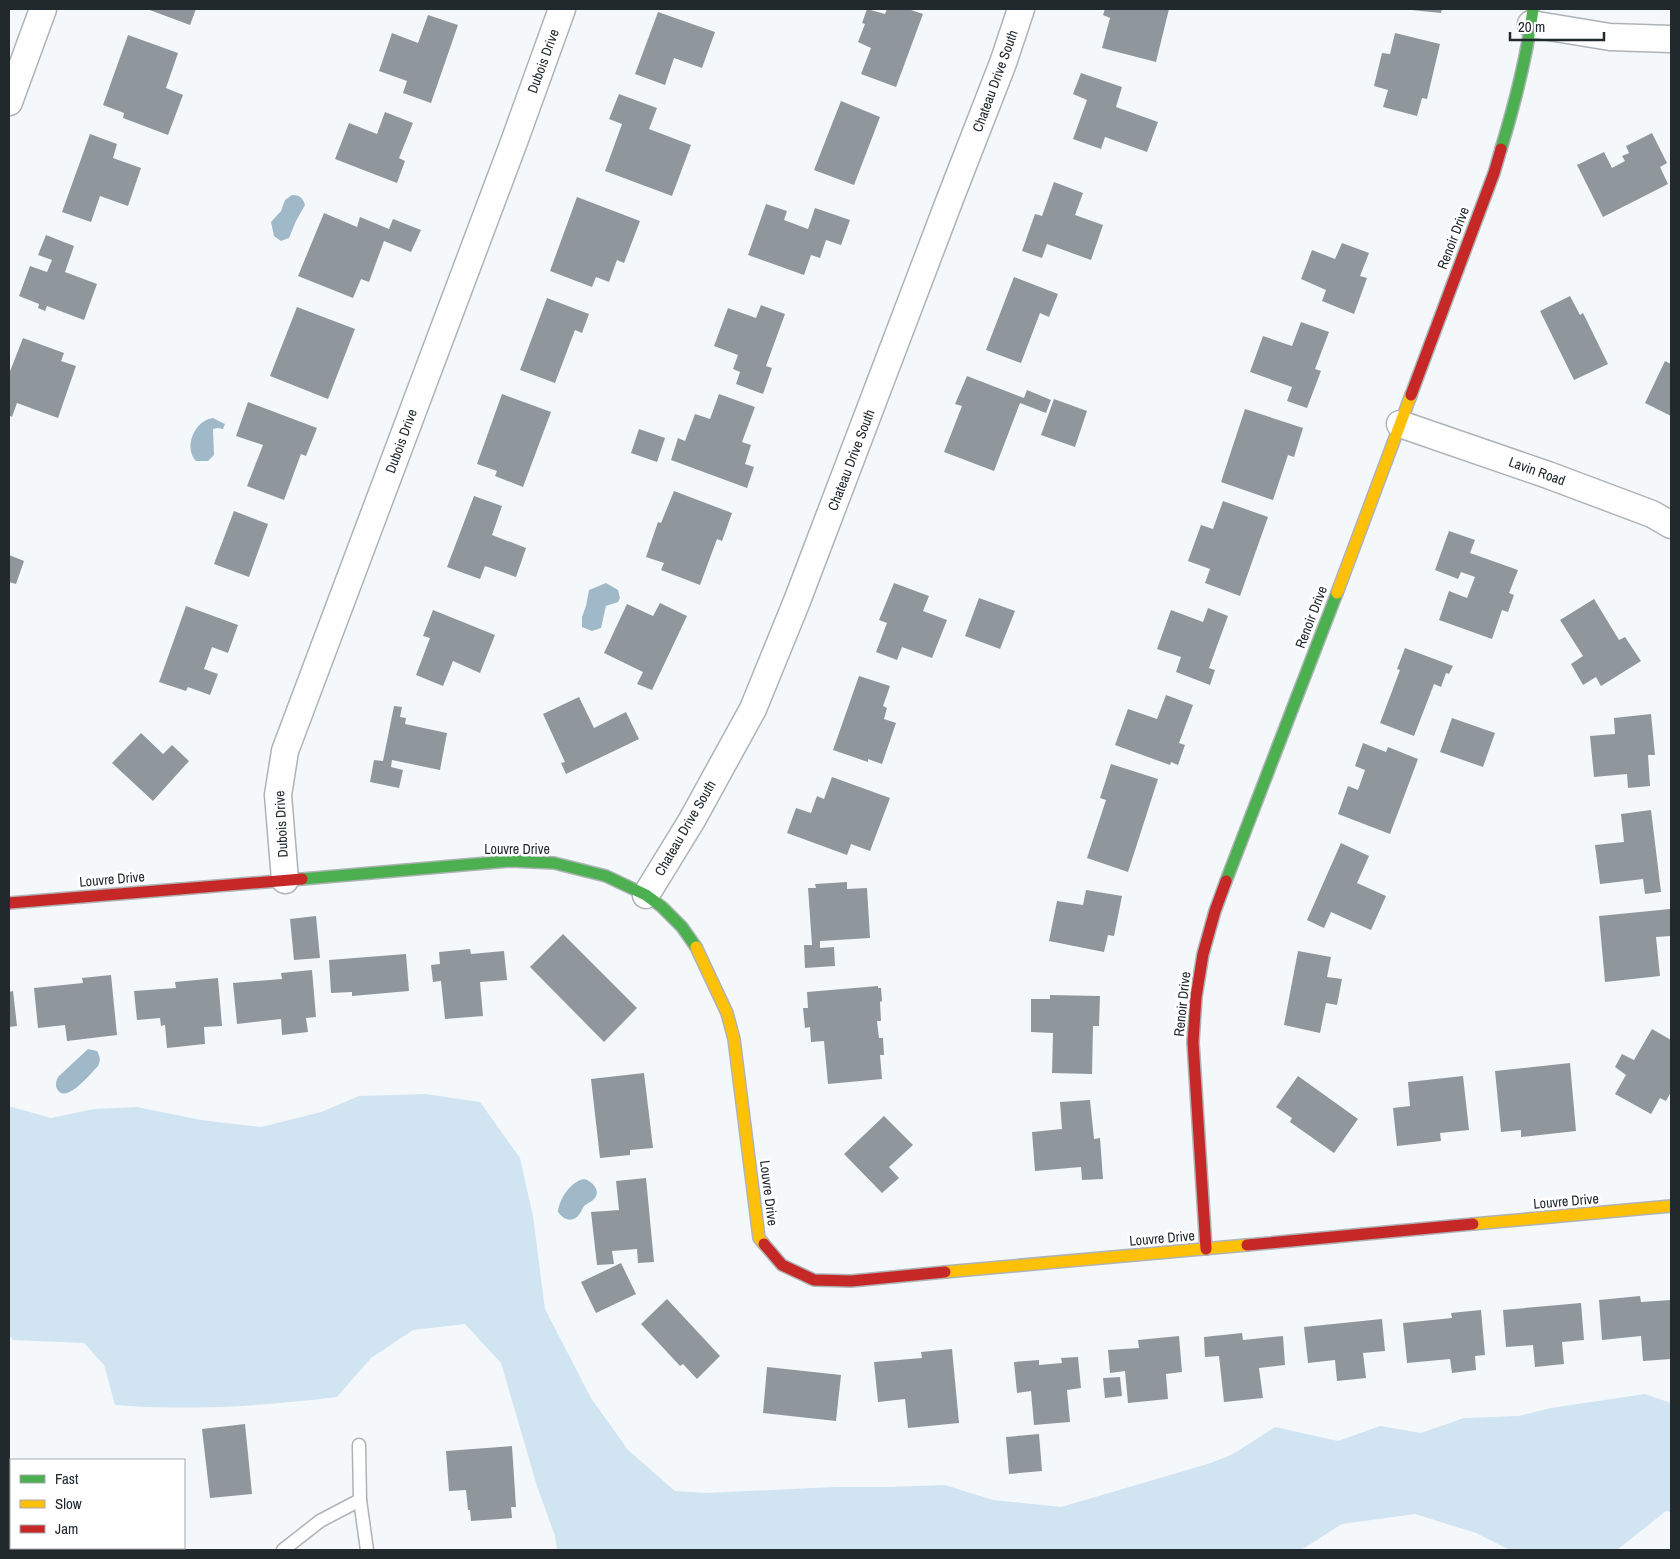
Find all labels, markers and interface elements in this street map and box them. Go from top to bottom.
scale bar [1510,10,1604,42]
text: 20 m [1518,16,1545,37]
street label: Dubois Drive [523,26,563,96]
street label: Chateau Drive South [968,28,1022,134]
street label: Renoir Drive [1433,204,1473,272]
street label: Dubois Drive [381,406,421,476]
street label: Chateau Drive South [823,407,879,513]
street label: Lavin Road [1506,453,1568,489]
street label: Renoir Drive [1291,583,1331,651]
street label: Chateau Drive South [650,777,720,879]
street label: Dubois Drive [270,790,292,858]
street label: Louvre Drive [484,840,550,858]
street label: Louvre Drive [78,867,146,891]
street label: Renoir Drive [1170,971,1194,1037]
street label: Louvre Drive [756,1159,782,1227]
street label: Louvre Drive [1532,1189,1600,1213]
street label: Louvre Drive [1128,1226,1196,1250]
legend [10,1459,185,1549]
text: Fast [55,1468,79,1489]
text: Slow [55,1493,82,1514]
text: Jam [55,1518,78,1539]

